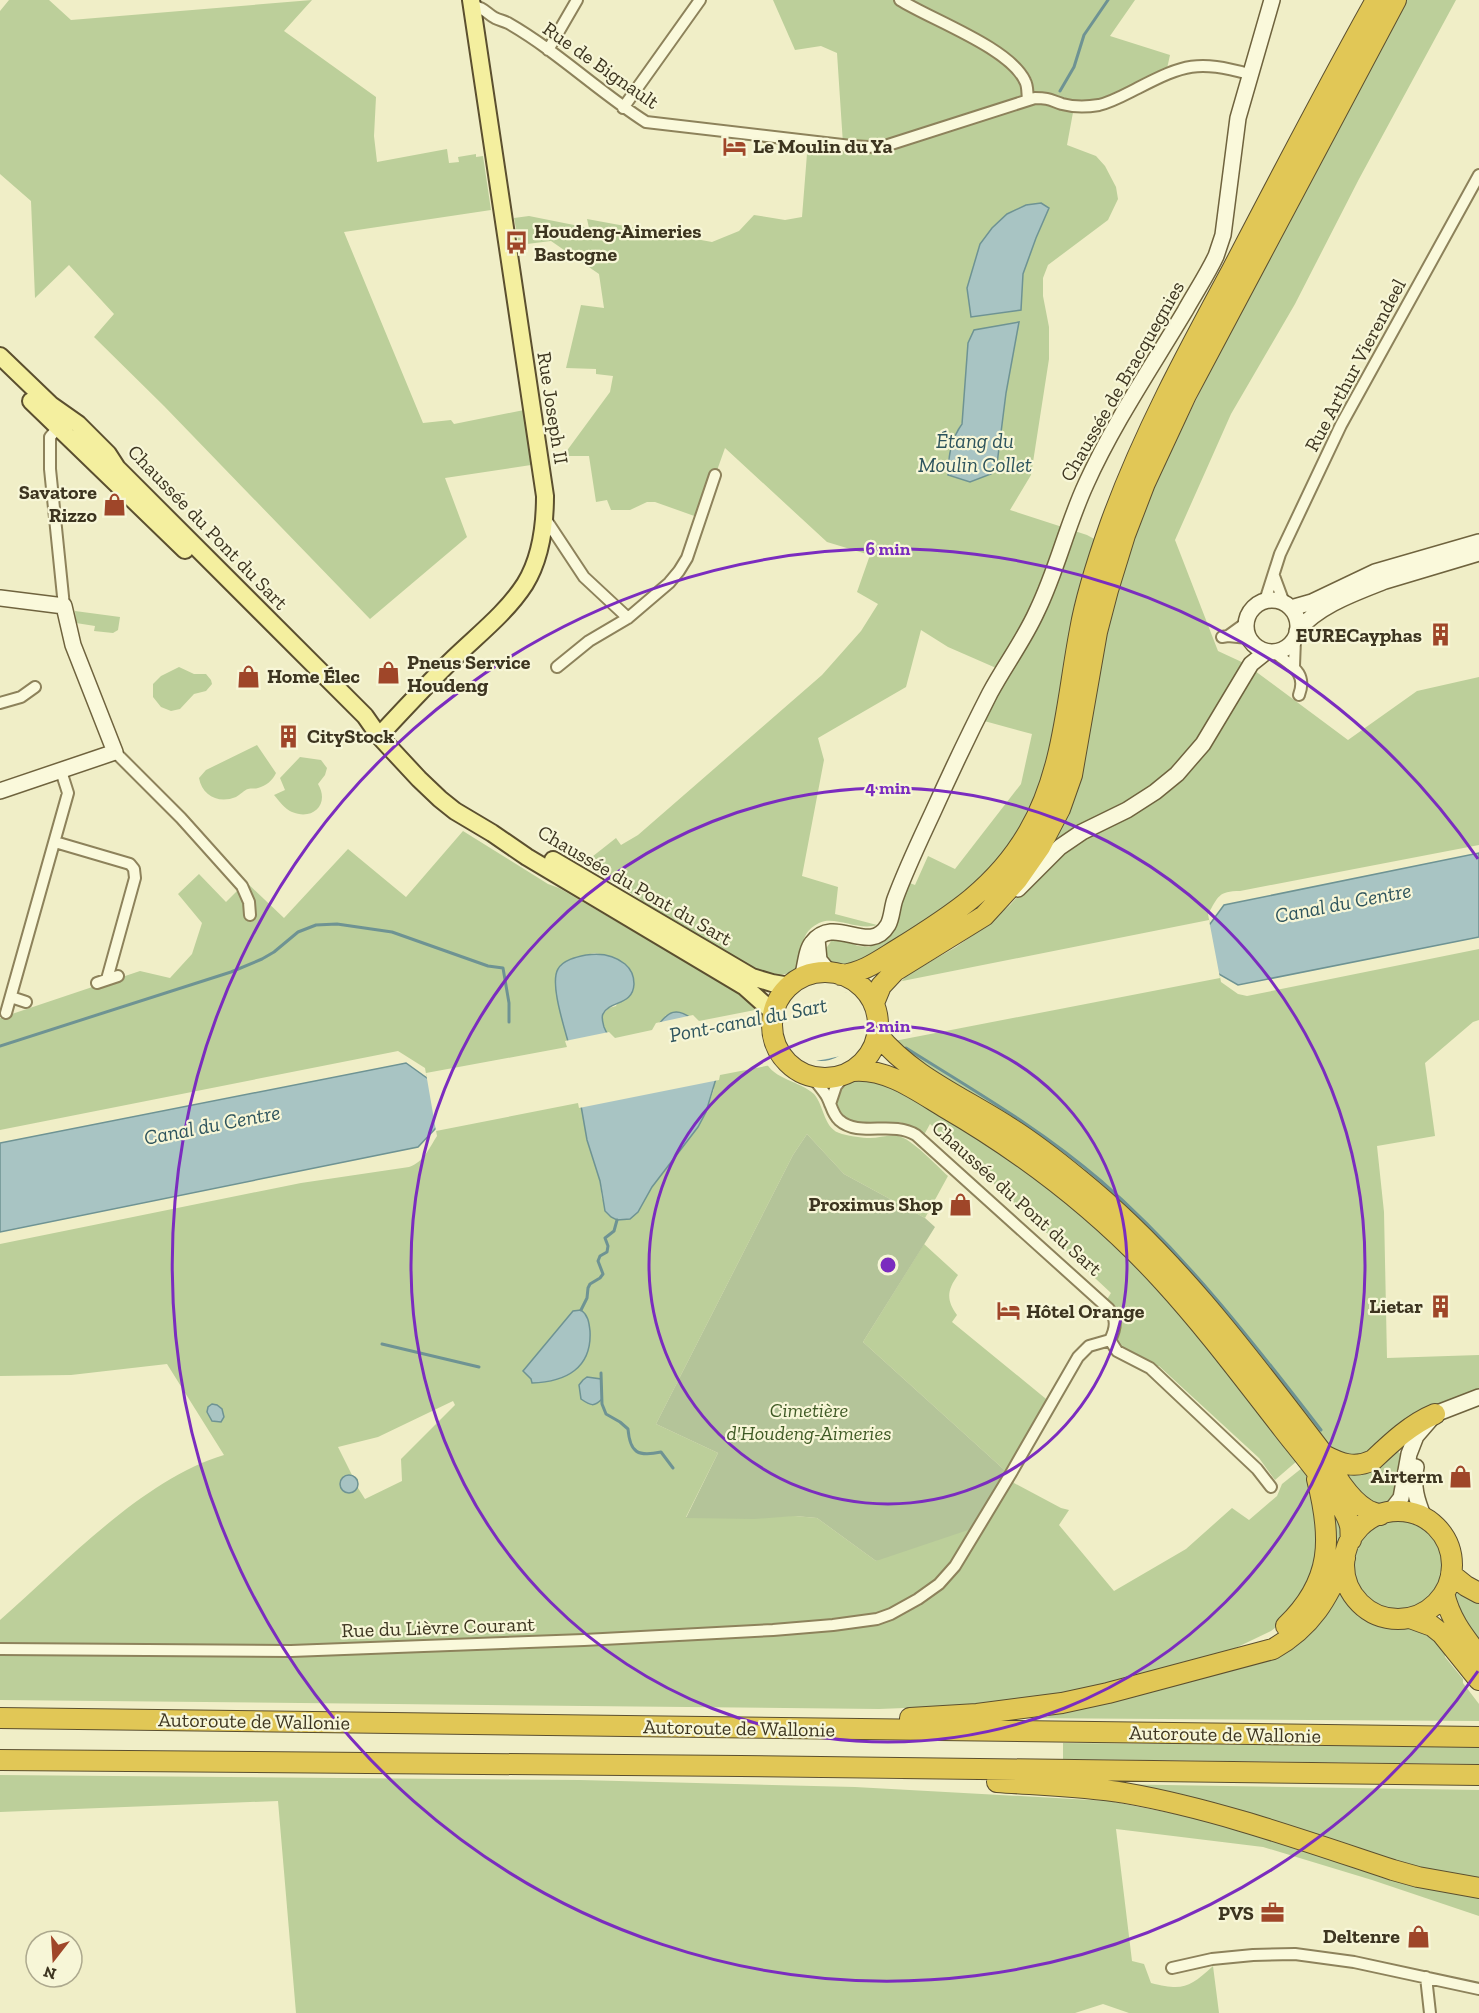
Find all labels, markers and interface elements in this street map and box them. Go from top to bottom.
street label: Rue de Bignault [538,16,664,114]
hotel icon: Le Moulin du Ya [722,133,748,159]
place label: Le Moulin du Ya [753,134,893,158]
place label: Houdeng-Aimeries Bastogne [534,219,701,266]
bus stop icon: Houdeng-Aimeries Bastogne [503,229,529,255]
street label: Rue Arthur Vierendeel [1299,275,1411,455]
street label: Chaussée de Bracquegnies [1055,276,1189,486]
street label: Rue Joseph II [532,350,574,466]
water label: Étang du Moulin Collet [918,428,1032,477]
street label: Chaussée du Pont du Sart [123,439,294,615]
place label: Savatore Rizzo [19,480,98,527]
shop icon: Savatore Rizzo [102,491,128,517]
text: 6 min [866,538,911,560]
building icon: EURECayphas [1427,622,1453,648]
place label: EURECayphas [1296,623,1422,647]
place label: Pneus Service Houdeng [407,650,531,697]
shop icon: Pneus Service Houdeng [376,660,402,686]
shop icon: Home Élec [236,663,262,689]
place label: Home Élec [267,664,360,688]
building icon: CityStock [276,723,302,749]
place label: CityStock [307,724,394,748]
text: 4 min [865,777,911,799]
street label: Chaussée du Pont du Sart [534,820,737,951]
water label: Canal du Centre [1273,877,1413,928]
water label: Pont-canal du Sart [667,992,829,1047]
text: 2 min [866,1015,911,1037]
water label: Canal du Centre [142,1099,282,1150]
street label: Chaussée du Pont du Sart [927,1115,1107,1281]
shop icon: Proximus Shop [948,1191,974,1217]
place label: Proximus Shop [808,1192,943,1216]
centre of rings [878,1255,898,1275]
building icon: Lietar [1428,1293,1454,1319]
place label: Lietar [1369,1294,1423,1318]
hotel icon: Hôtel Orange [995,1298,1021,1324]
place label: Hôtel Orange [1026,1299,1145,1323]
park label: Cimetière d'Houdeng-Aimeries [726,1398,892,1445]
shop icon: Airterm [1448,1463,1474,1489]
place label: Airterm [1371,1464,1443,1488]
street label: Rue du Lièvre Courant [341,1612,536,1642]
street label: Autoroute de Wallonie [158,1707,350,1735]
street label: Autoroute de Wallonie [643,1714,835,1742]
street label: Autoroute de Wallonie [1129,1720,1321,1748]
office icon: PVS [1259,1900,1285,1926]
place label: PVS [1218,1901,1254,1925]
shop icon: Deltenre [1405,1923,1431,1949]
place label: Deltenre [1323,1924,1400,1948]
north arrow [24,1929,84,1989]
text: N [41,1962,58,1984]

